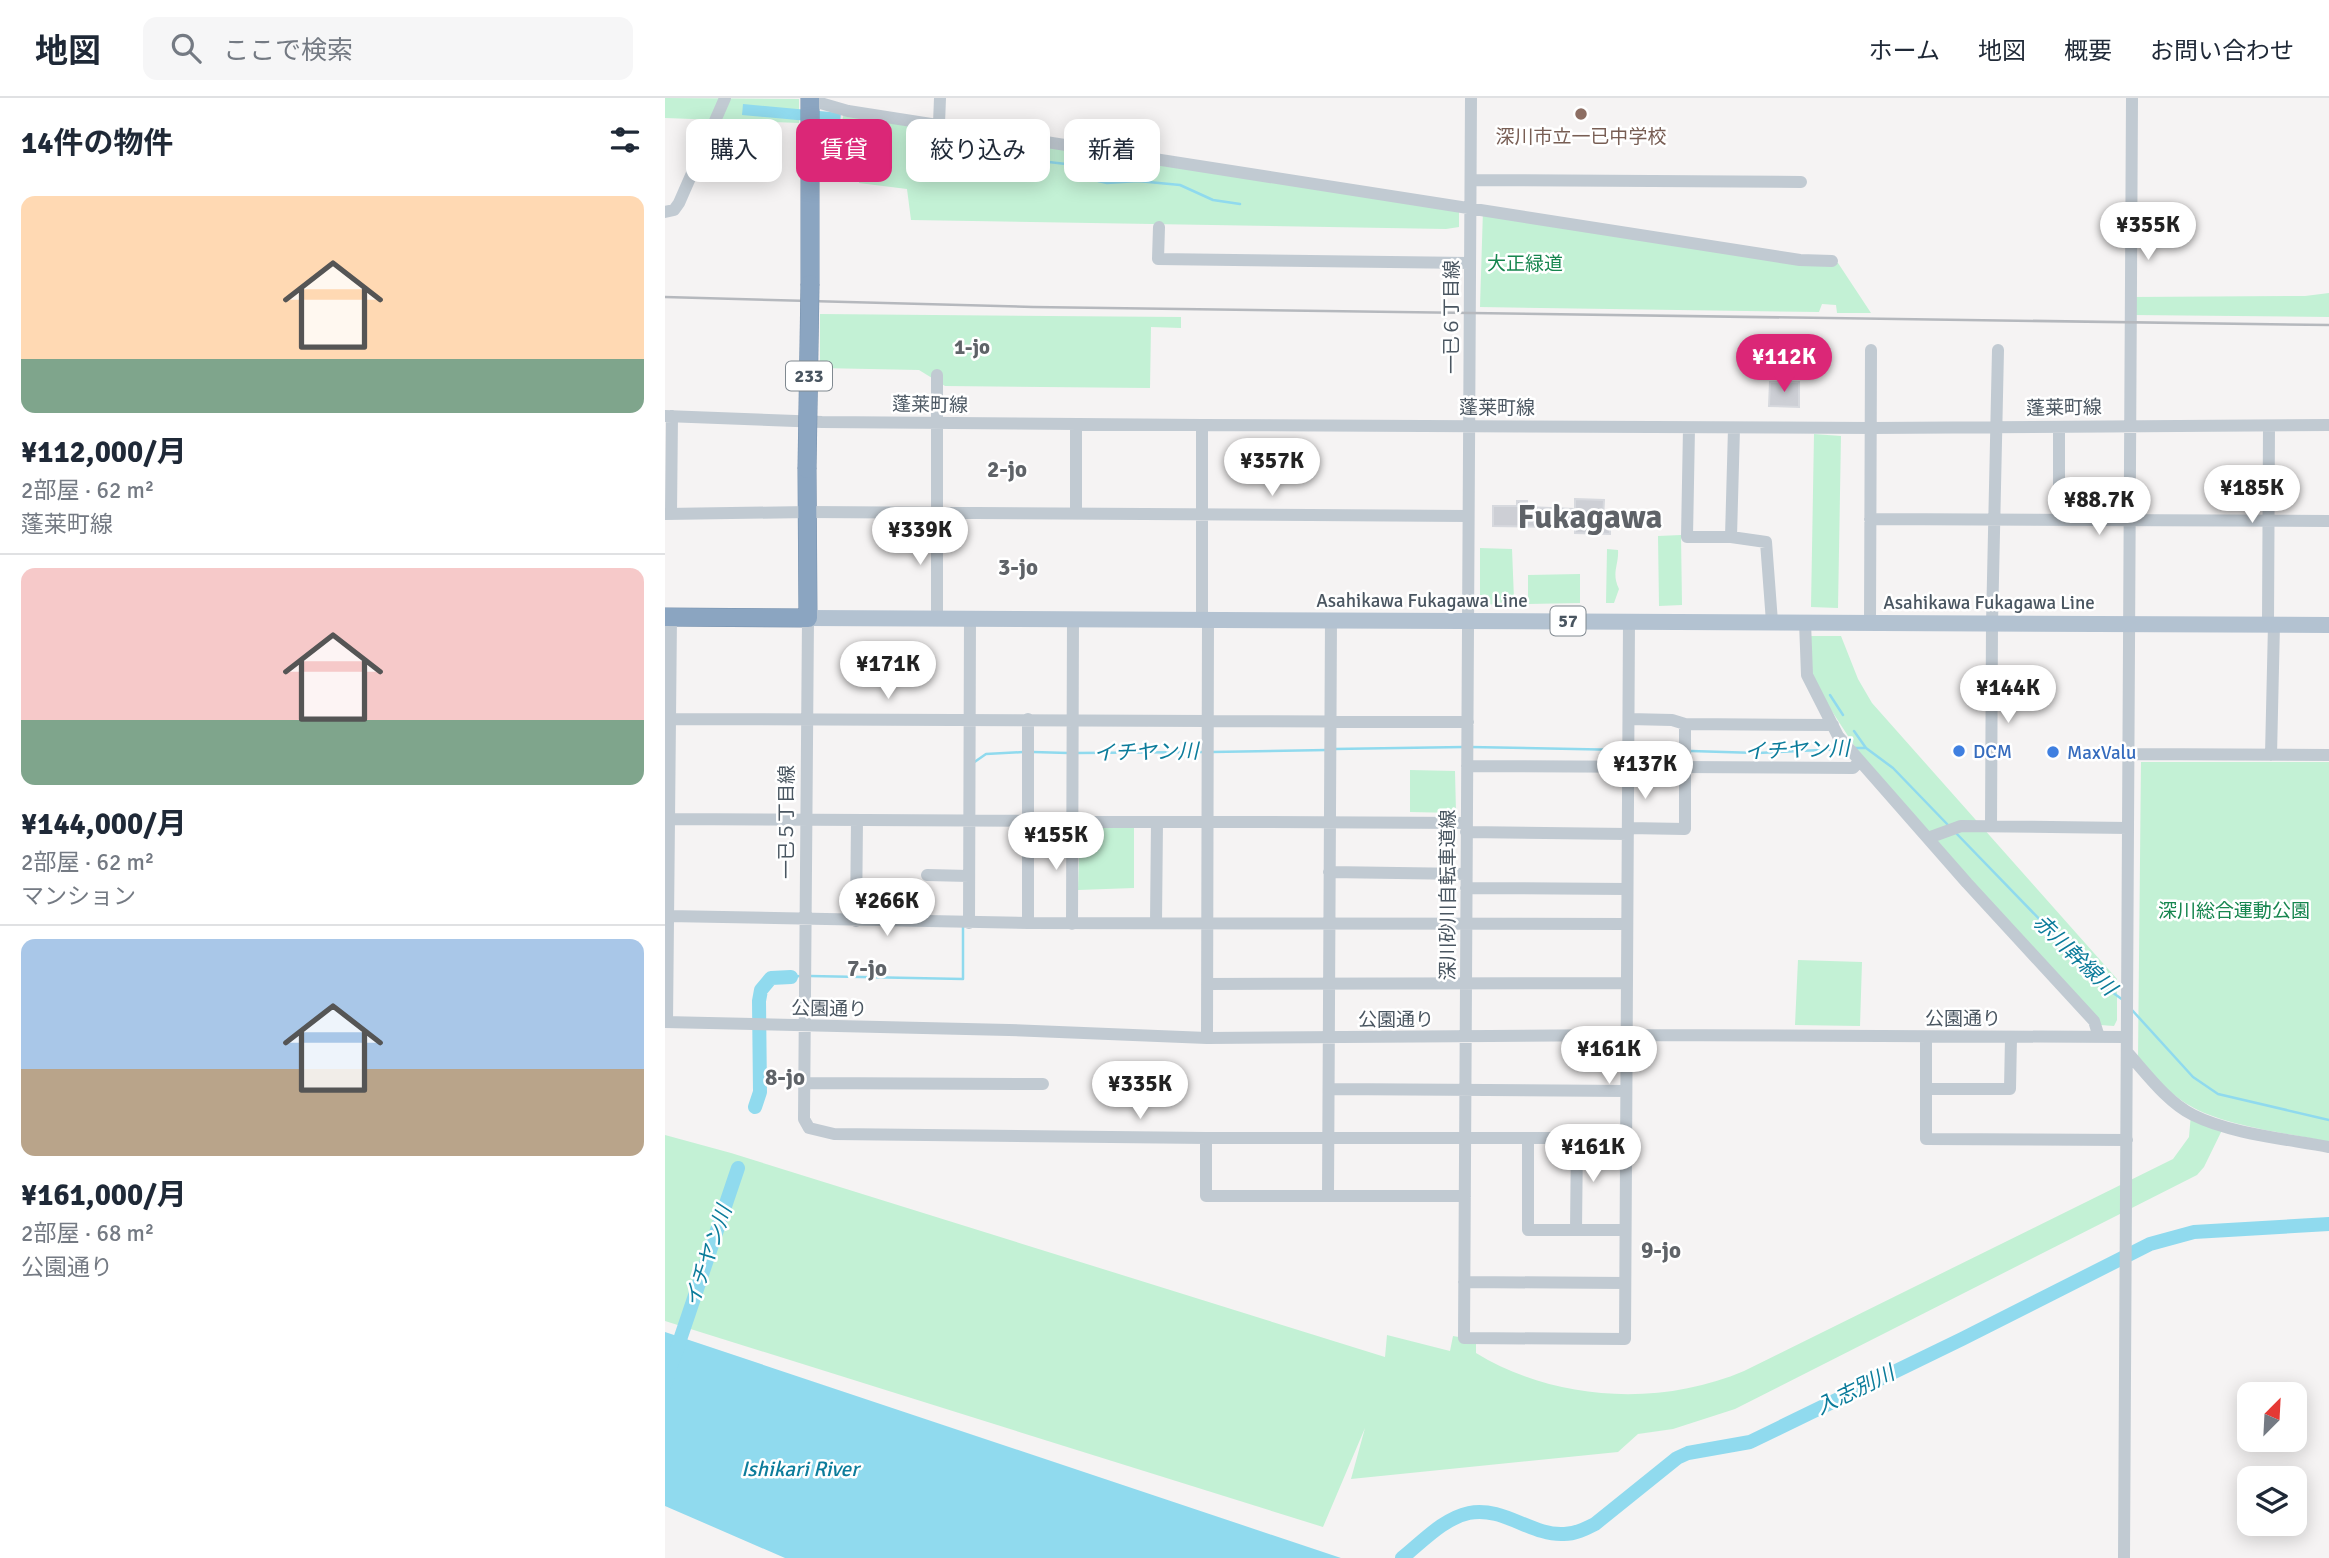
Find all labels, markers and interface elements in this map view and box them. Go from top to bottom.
search box [143,17,633,80]
icon: search [167,29,205,67]
text: 地図 [35,31,101,72]
text: ここで検索 [223,35,353,67]
text: ホーム [1869,36,1940,66]
text: 地図 [1978,36,2026,66]
text: 概要 [2064,36,2112,66]
text: お問い合わせ [2150,36,2294,66]
marker: 深川市立一已中学校 [1573,106,1589,122]
chip: 購入 [686,119,782,182]
chip: 賃貸 [796,119,892,182]
chip: 絞り込み [906,119,1050,182]
chip: 新着 [1064,119,1160,182]
icon: filters [606,121,644,159]
text: 14件の物件 [21,125,173,162]
place label: 深川市立一已中学校 [1495,125,1667,149]
pin: ¥355K [2099,202,2197,262]
text: ¥355K [2116,210,2180,239]
icon: home [270,242,396,368]
park label: 大正緑道 [1487,252,1563,276]
street label: 一已６丁目線 [1440,260,1464,374]
district label: 1-jo [954,334,990,360]
pin: ¥112K [1735,334,1833,394]
text: ¥112K [1752,342,1816,371]
road number: 233 [786,362,832,390]
street label: 蓬莱町線 [892,392,968,418]
street label: 蓬莱町線 [2026,395,2102,421]
street label: 蓬莱町線 [1459,396,1535,420]
text: ¥112,000/月 [21,434,187,471]
pin: ¥357K [1223,438,1321,498]
text: ¥357K [1240,446,1304,475]
district label: 2-jo [987,455,1027,484]
pin: ¥185K [2203,466,2301,525]
text: ¥185K [2220,473,2284,502]
text: 2部屋 · 62 m² [21,476,154,505]
pin: ¥88.7K [2042,478,2156,537]
text: ¥88.7K [2064,485,2134,514]
district label: Fukagawa [1518,497,1662,538]
pin: ¥339K [871,508,969,567]
text: 蓬莱町線 [21,510,113,539]
text: ¥339K [888,515,952,544]
district label: 3-jo [998,553,1038,582]
street label: Asahikawa Fukagawa Line [1316,589,1528,613]
street label: Asahikawa Fukagawa Line [1883,591,2095,615]
road number: 57 [1551,606,1585,636]
icon: home [270,614,396,740]
pin: ¥171K [839,642,937,701]
text: ¥171K [856,649,920,678]
pin: ¥144K [1959,666,2057,725]
text: ¥144K [1976,673,2040,702]
water label: イチヤン川 [1744,735,1852,765]
water label: イチヤン川 [1093,738,1201,766]
place label: DCM [1973,740,2012,764]
place label: MaxValu [2067,741,2136,765]
pin: ¥137K [1596,742,1694,801]
marker: DCM [1951,743,1967,759]
marker: MaxValu [2045,744,2061,760]
text: ¥137K [1613,749,1677,778]
street label: 一已５丁目線 [775,765,799,879]
text: ¥144,000/月 [21,806,187,843]
street label: 深川砂川自転車道線 [1436,809,1460,981]
pin: ¥155K [1007,812,1105,872]
text: ¥155K [1024,820,1088,849]
text: 2部屋 · 62 m² [21,848,154,877]
pin: ¥266K [838,878,936,938]
text: マンション [21,882,136,911]
text: ¥266K [855,886,919,915]
park label: 深川総合運動公園 [2158,899,2310,923]
water label: 赤川幹線川 [2028,909,2123,1002]
district label: 7-jo [847,954,887,983]
icon: home [270,985,396,1111]
street label: 公園通り [791,996,867,1022]
street label: 公園通り [1925,1007,2001,1031]
street label: 公園通り [1358,1008,1434,1032]
pin: ¥161K [1560,1026,1658,1086]
text: ¥161K [1577,1034,1641,1063]
pin: ¥335K [1091,1062,1189,1121]
district label: 8-jo [765,1063,805,1092]
text: ¥335K [1108,1069,1172,1098]
pin: ¥161K [1544,1124,1642,1184]
text: ¥161K [1561,1132,1625,1161]
text: ¥161,000/月 [21,1177,187,1214]
water label: イチヤン川 [679,1200,738,1310]
text: 2部屋 · 68 m² [21,1219,154,1248]
district label: 9-jo [1641,1236,1681,1265]
text: 公園通り [21,1253,113,1282]
water label: 入志別川 [1812,1359,1900,1420]
north arrow [2237,1382,2307,1452]
map controls [2237,1382,2307,1536]
water label: Ishikari River [741,1456,862,1482]
button: layers [2237,1466,2307,1536]

